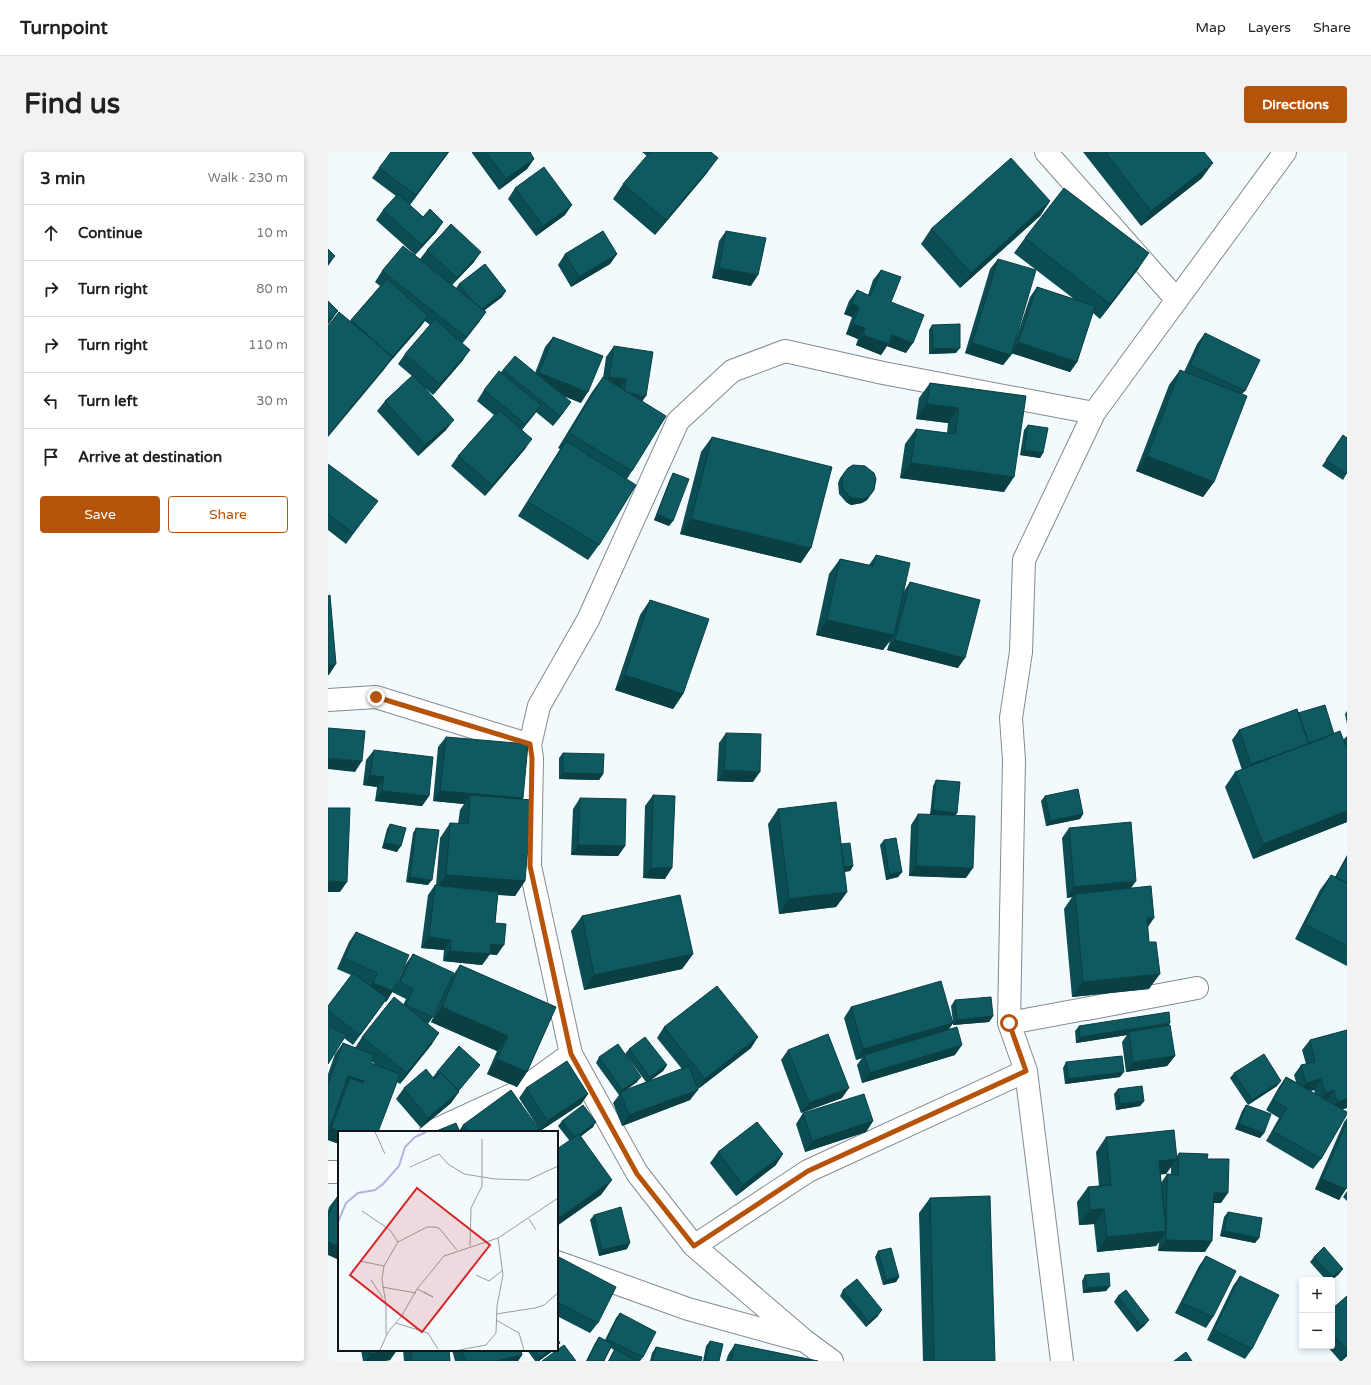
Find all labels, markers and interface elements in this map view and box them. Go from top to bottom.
text: Turnpoint [20,17,108,39]
text: Map [1196,19,1226,36]
text: Layers [1248,19,1291,36]
text: Share [1313,19,1351,36]
button: Directions [1244,86,1347,123]
text: Find us [24,87,120,121]
text: 3 min [40,168,85,189]
text: Walk · 230 m [208,170,288,186]
icon: ahead [40,222,62,244]
text: Continue [78,224,142,242]
text: 10 m [256,225,288,241]
icon: right [40,278,62,300]
text: Turn right [78,280,148,298]
text: 80 m [256,281,288,297]
icon: right [40,334,62,356]
text: Turn right [78,336,148,354]
text: 110 m [248,337,288,353]
icon: left [40,390,62,412]
text: Turn left [78,392,138,410]
text: 30 m [256,393,288,409]
icon: arrive [40,446,62,468]
text: Arrive at destination [78,448,222,466]
button: Save [40,496,160,533]
button: Share [168,496,288,533]
route end [367,688,385,706]
route start [1000,1014,1018,1032]
inset map [338,1131,558,1351]
map controls [1299,1277,1335,1349]
button: + [1299,1277,1335,1313]
button: − [1299,1313,1335,1349]

